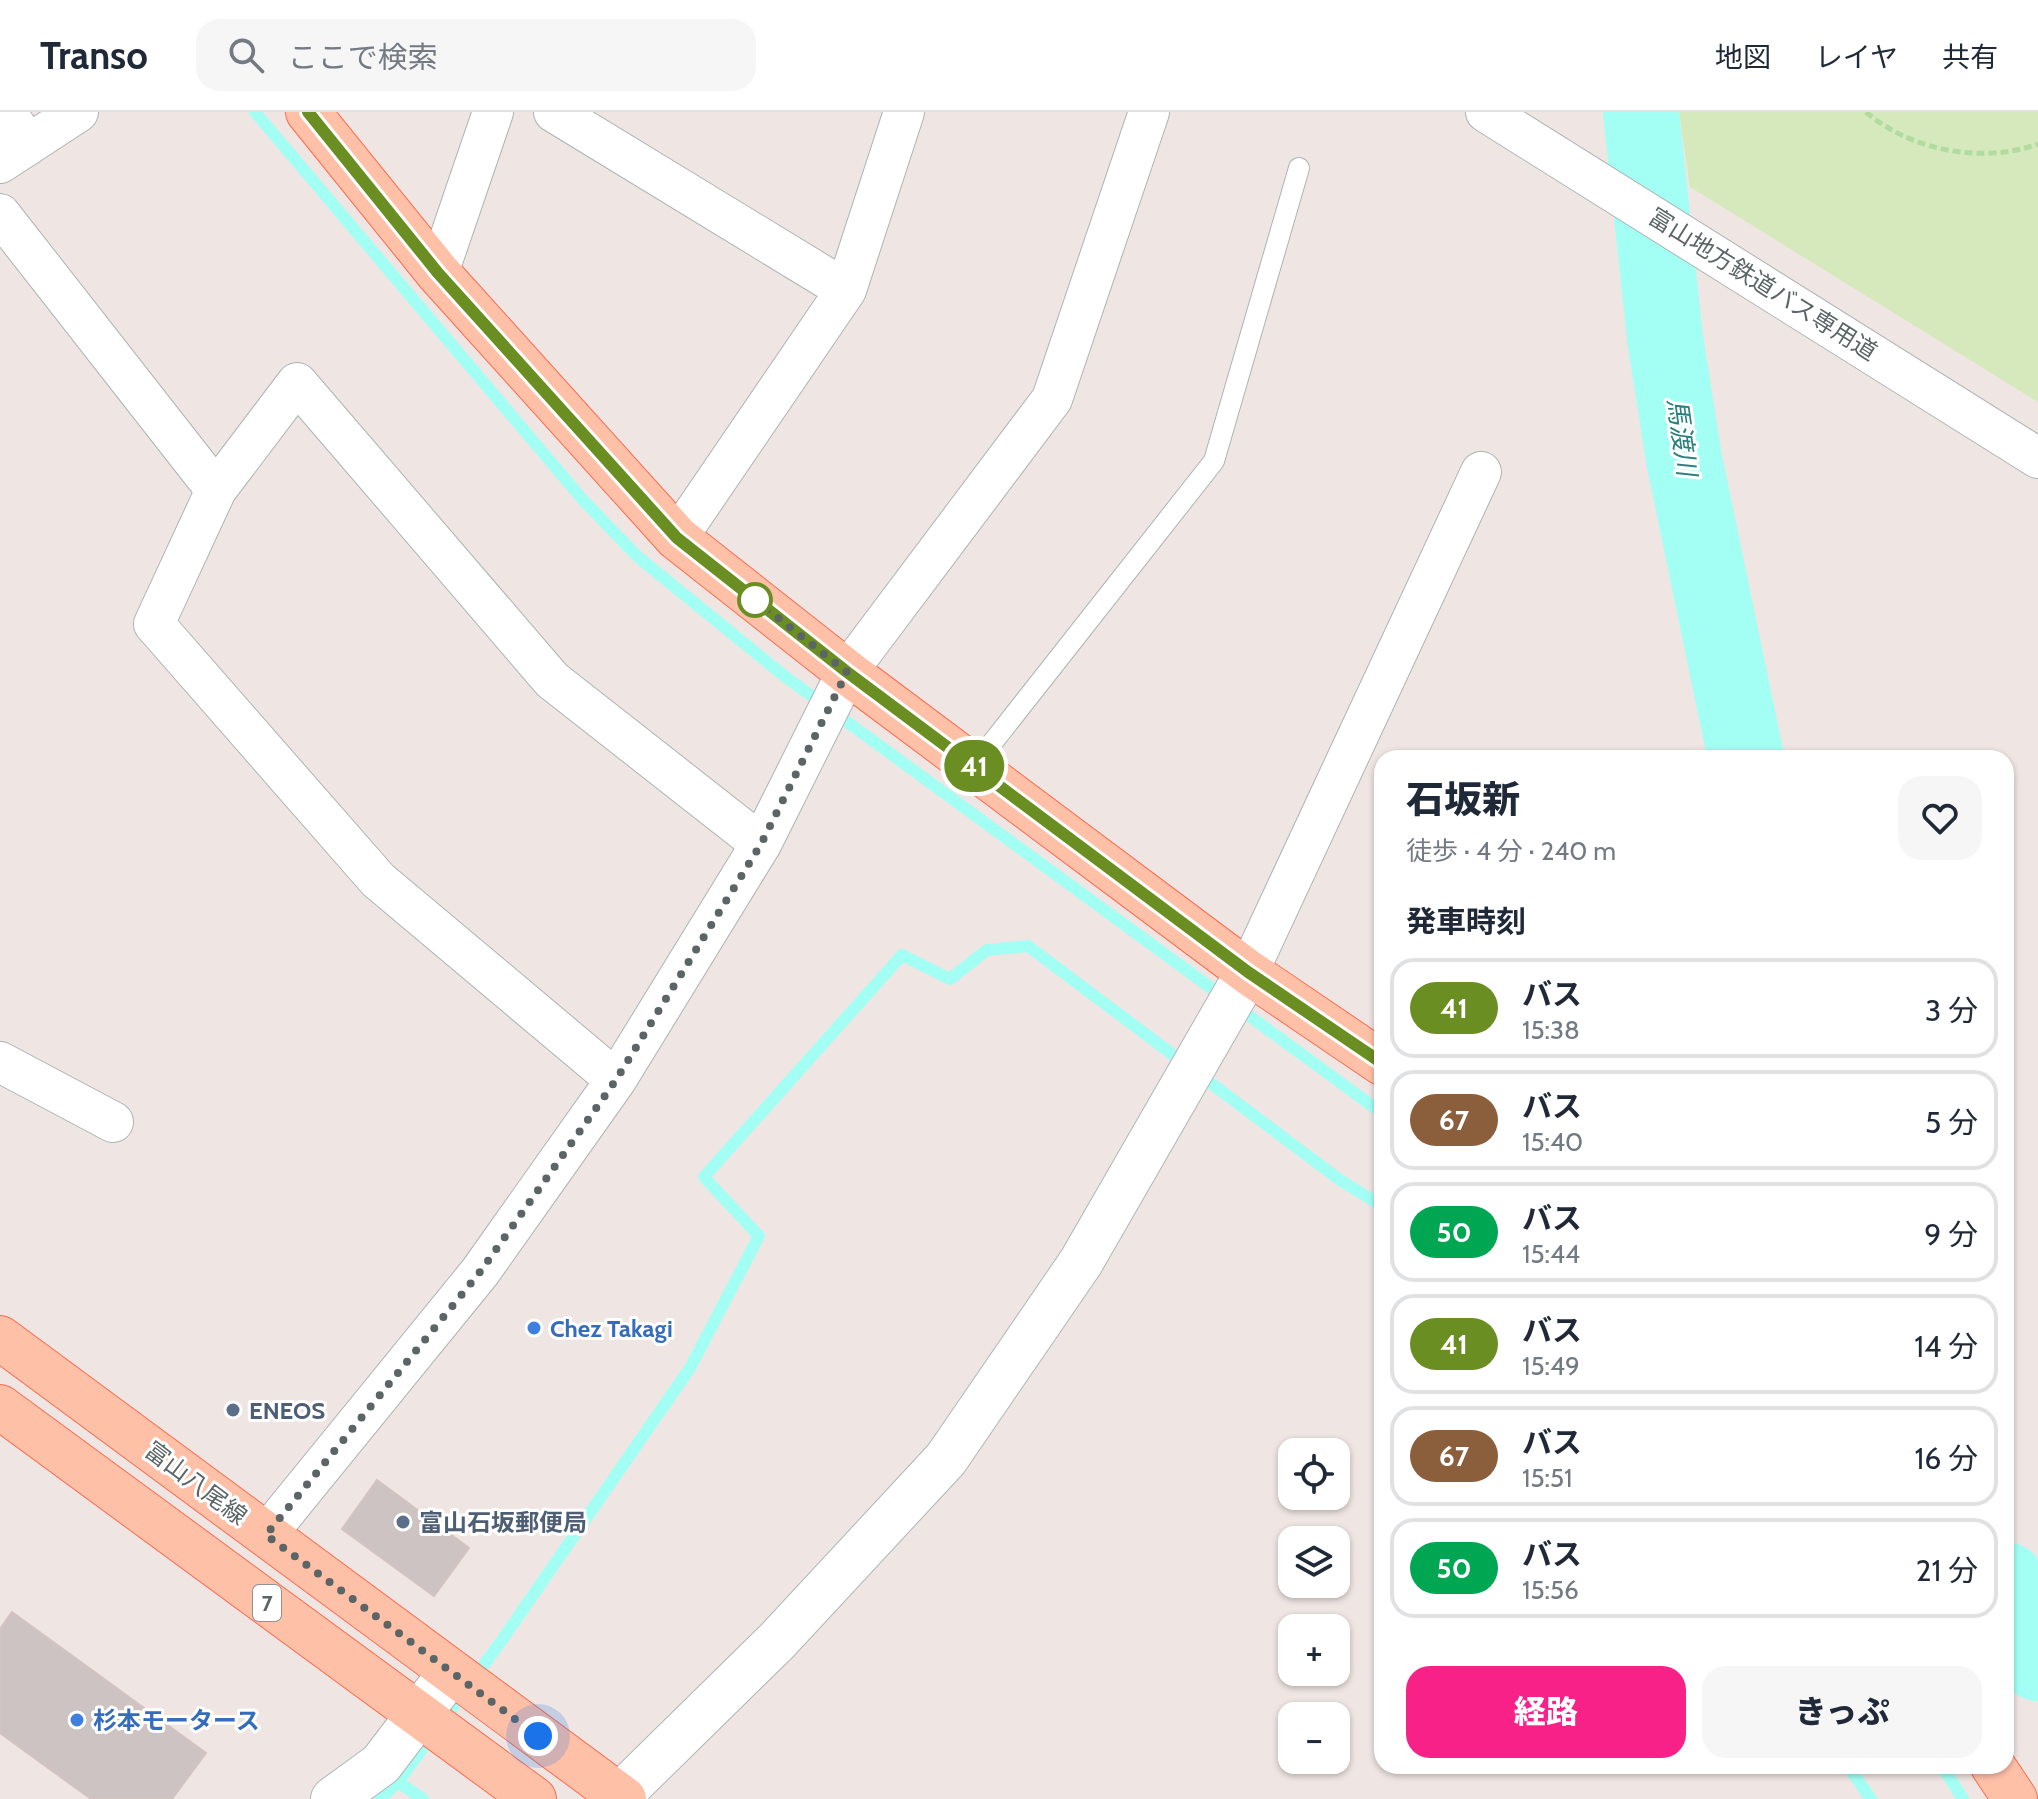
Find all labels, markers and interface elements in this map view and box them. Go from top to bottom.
search box [196,19,756,91]
text: Transo [40,32,148,79]
icon: search [224,33,268,77]
text: ここで検索 [288,39,438,76]
text: 地図 [1715,40,1771,74]
text: レイヤ [1815,40,1898,74]
text: 共有 [1942,40,1998,74]
street label: 富山地方鉄道バス専用道 [1643,202,1883,366]
water label: 馬渡川 [1661,396,1704,481]
unlabelled marker [738,583,772,617]
line badge: 41 [938,740,1010,792]
text: 41 [960,749,988,783]
text: 石坂新 [1406,776,1520,823]
button: heart [1898,776,1982,860]
text: 徒歩 · 4 分 · 240 m [1406,835,1616,867]
text: 発車時刻 [1406,903,1526,940]
text: バス [1522,976,1582,1013]
text: 41 [1440,991,1468,1025]
text: 3 分 [1925,992,1978,1029]
text: 15:38 [1522,1014,1580,1046]
text: バス [1522,1088,1582,1125]
text: 67 [1439,1103,1469,1137]
text: 5 分 [1925,1104,1978,1141]
text: 15:40 [1522,1126,1583,1158]
text: バス [1522,1200,1582,1237]
text: 50 [1437,1215,1471,1249]
text: 9 分 [1924,1216,1978,1253]
text: 15:44 [1522,1238,1580,1270]
text: バス [1522,1312,1582,1349]
place label: Chez Takagi [550,1314,673,1343]
marker: Chez Takagi [525,1319,543,1337]
text: 41 [1440,1327,1468,1361]
text: 14 分 [1914,1328,1978,1365]
text: 15:49 [1522,1350,1580,1382]
place label: ENEOS [249,1396,325,1425]
marker: ENEOS [224,1401,242,1419]
text: バス [1522,1424,1582,1461]
street label: 富山八尾線 [139,1435,253,1531]
map controls [1278,1438,1350,1774]
button: locate [1278,1438,1350,1510]
text: 67 [1439,1439,1469,1473]
text: 16 分 [1914,1440,1978,1477]
text: 15:51 [1522,1462,1573,1494]
place label: 富山石坂郵便局 [419,1508,587,1537]
marker: 富山石坂郵便局 [394,1513,412,1531]
button: layers [1278,1526,1350,1598]
text: バス [1522,1536,1582,1573]
text: 50 [1437,1551,1471,1585]
text: 21 分 [1916,1552,1978,1589]
text: 15:56 [1522,1574,1579,1606]
road number: 7 [253,1585,281,1621]
button: + [1278,1614,1350,1686]
button: 経路 [1406,1666,1686,1758]
button: きっぷ [1702,1666,1982,1758]
button: − [1278,1702,1350,1774]
place label: 杉本モータース [93,1706,260,1735]
marker: 杉本モータース [68,1711,86,1729]
your location [518,1716,558,1756]

